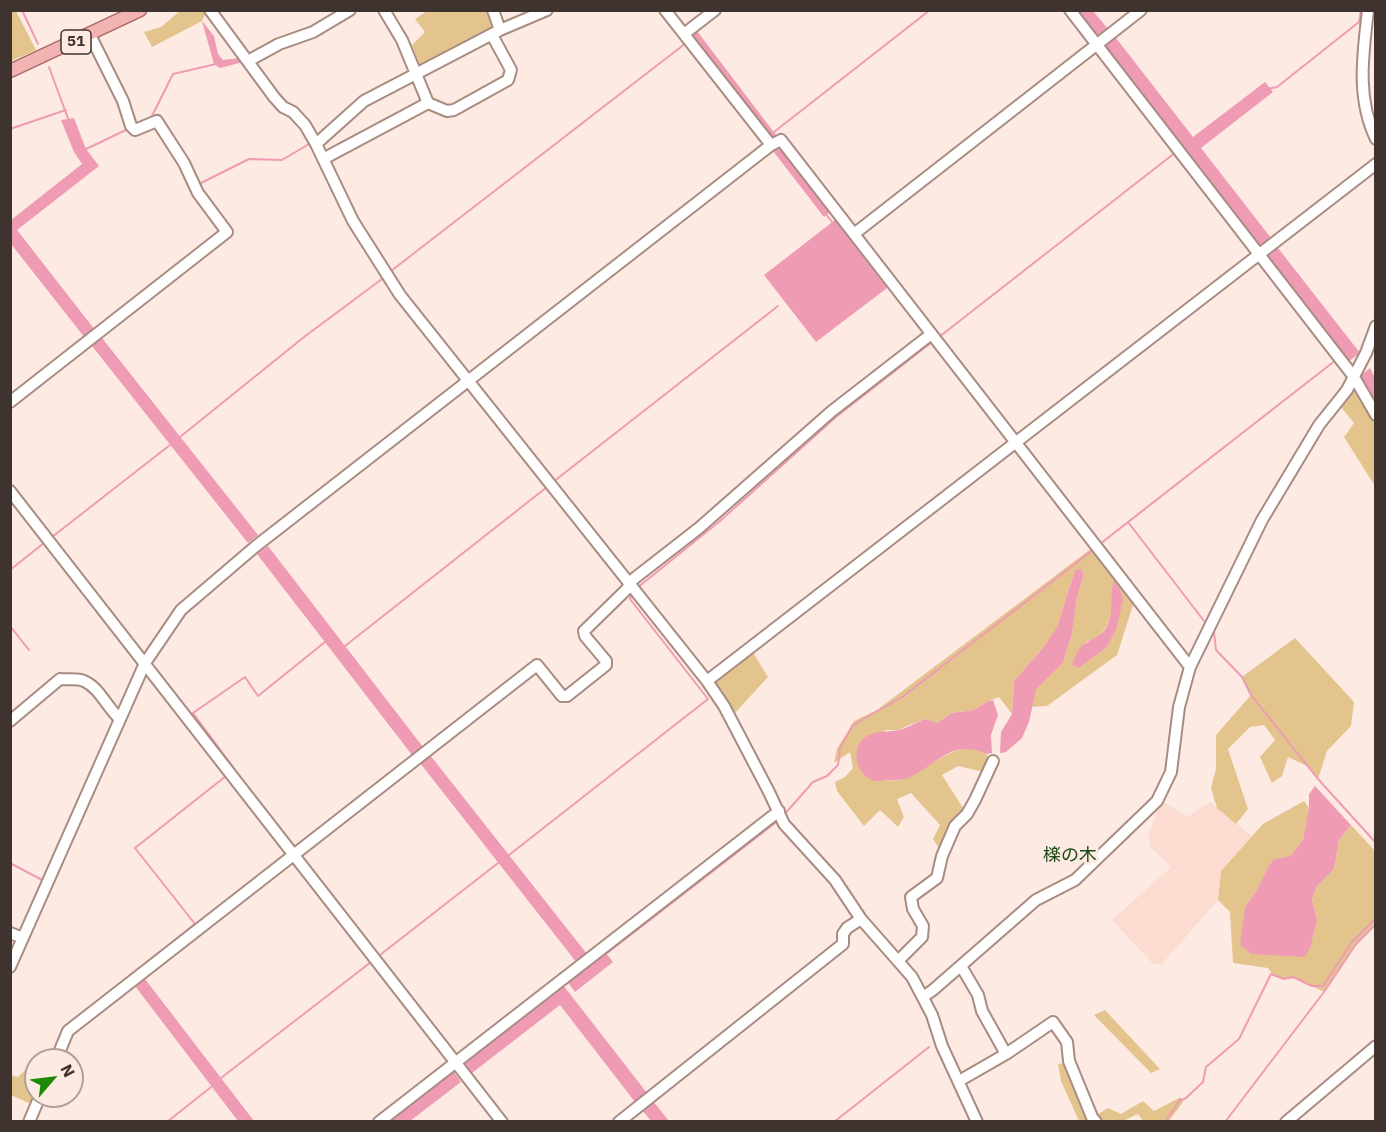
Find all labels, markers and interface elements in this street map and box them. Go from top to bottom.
road number: 51 [61,30,91,54]
district label: 檪の木 [1043,845,1097,867]
north arrow [24,1048,84,1108]
text: N [57,1061,80,1080]

